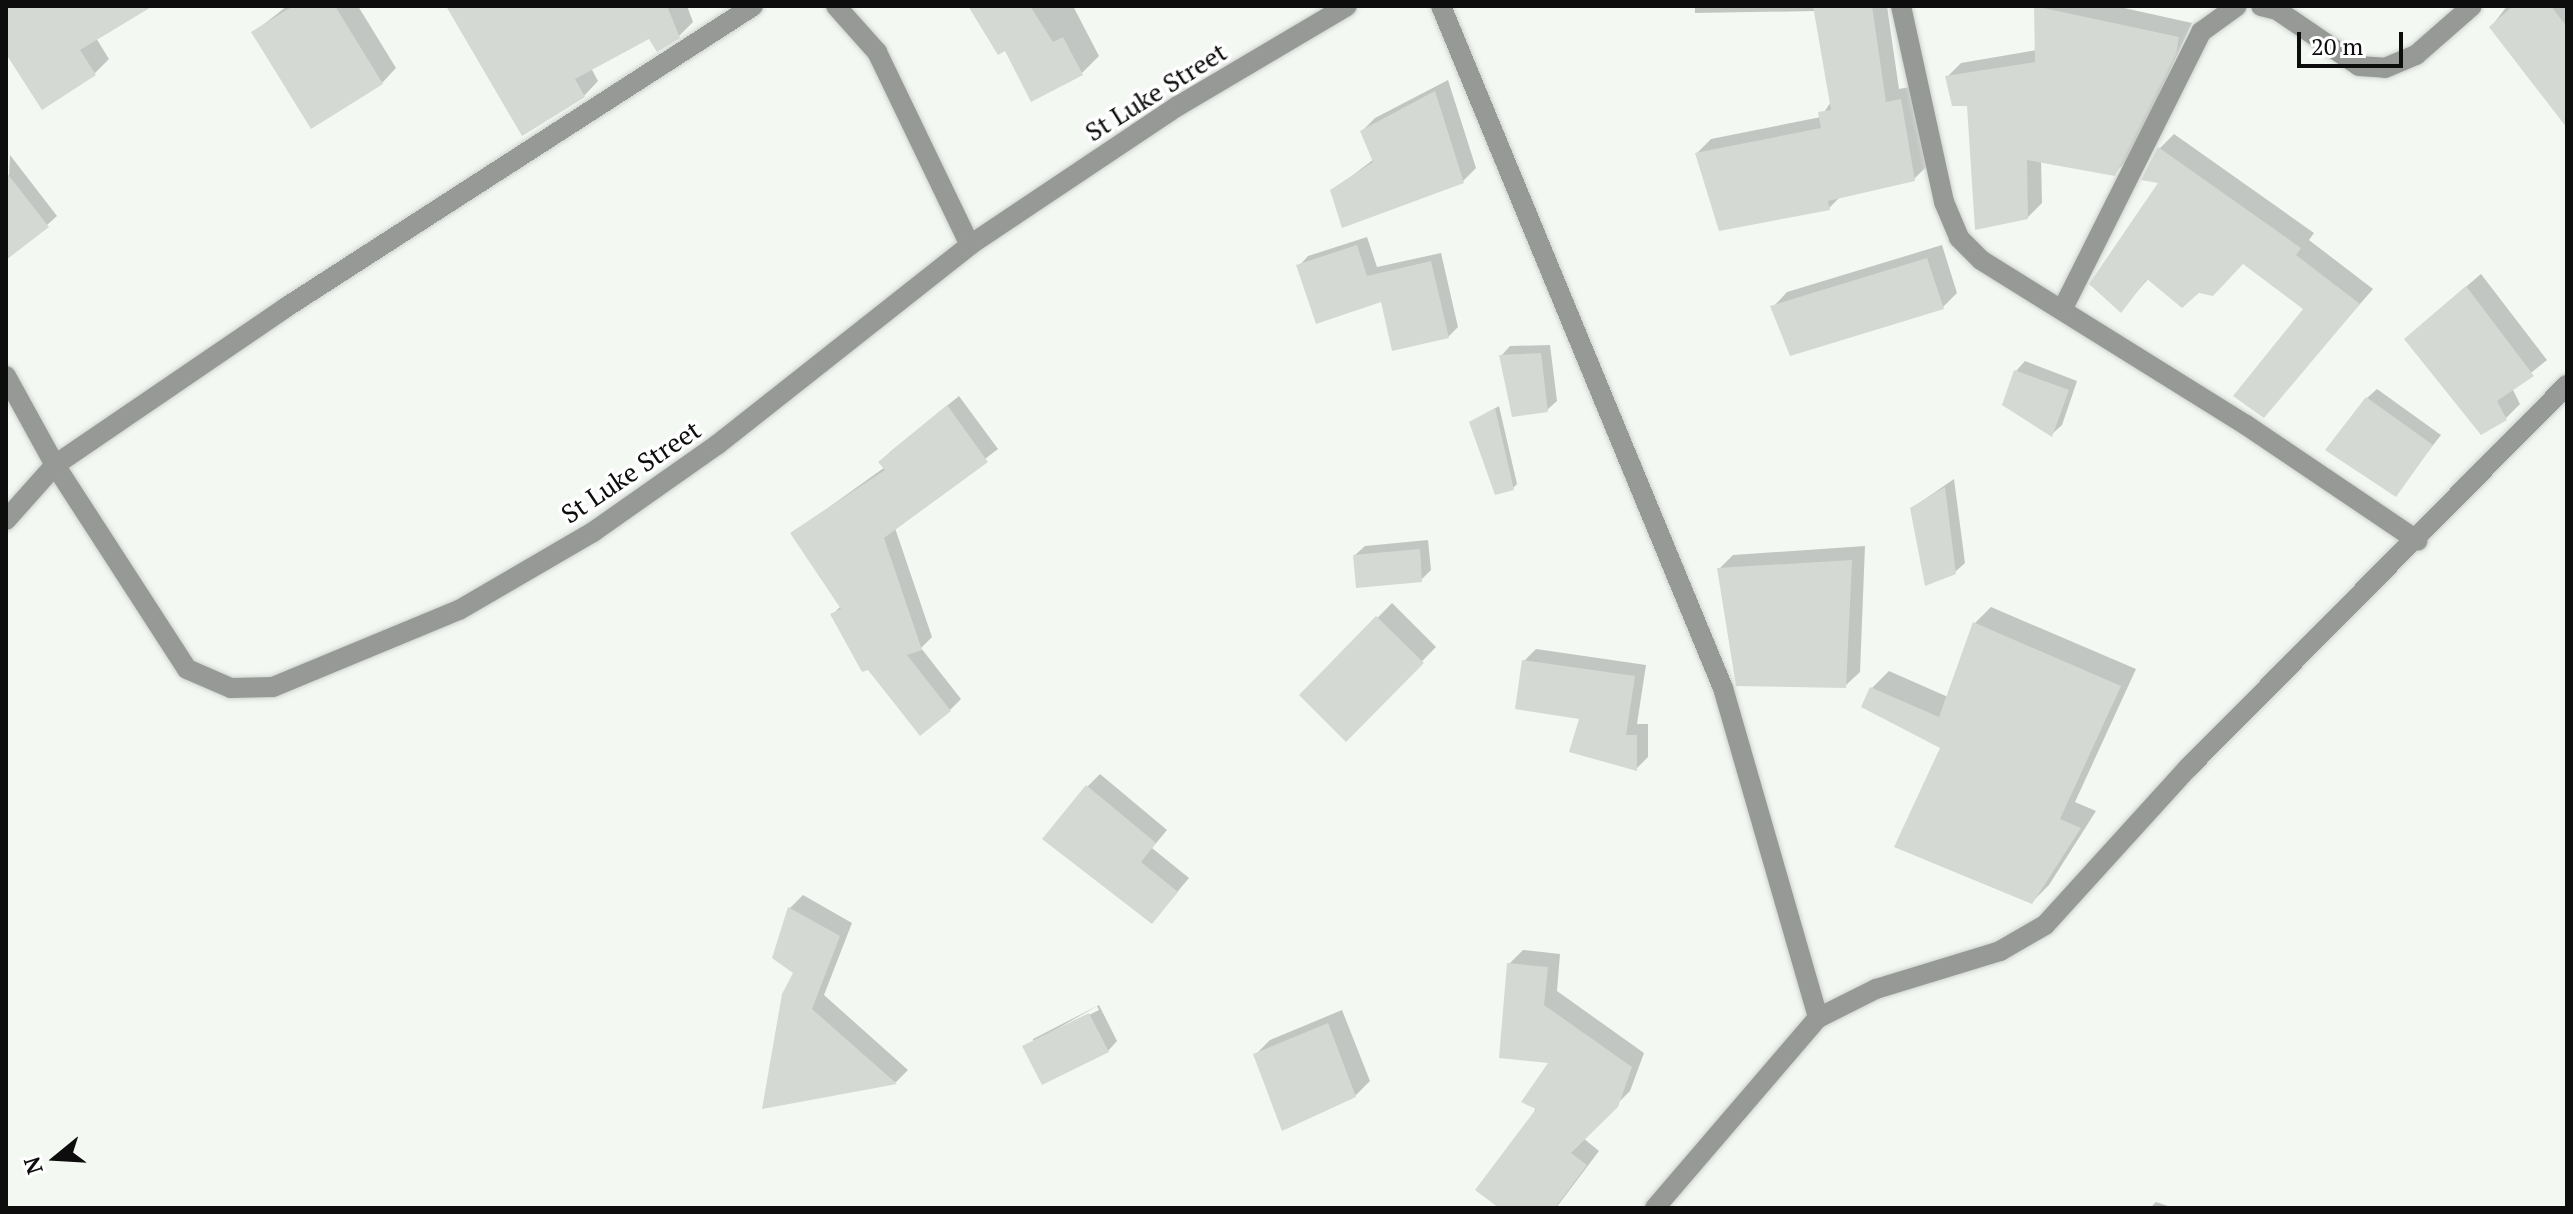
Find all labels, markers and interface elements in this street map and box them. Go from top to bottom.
scale bar [2301,16,2407,66]
text: 20 m [2311,30,2363,62]
street label: St Luke Street [1079,36,1233,148]
street label: St Luke Street [556,414,706,530]
north arrow [16,1118,96,1198]
text: N [16,1153,49,1178]

